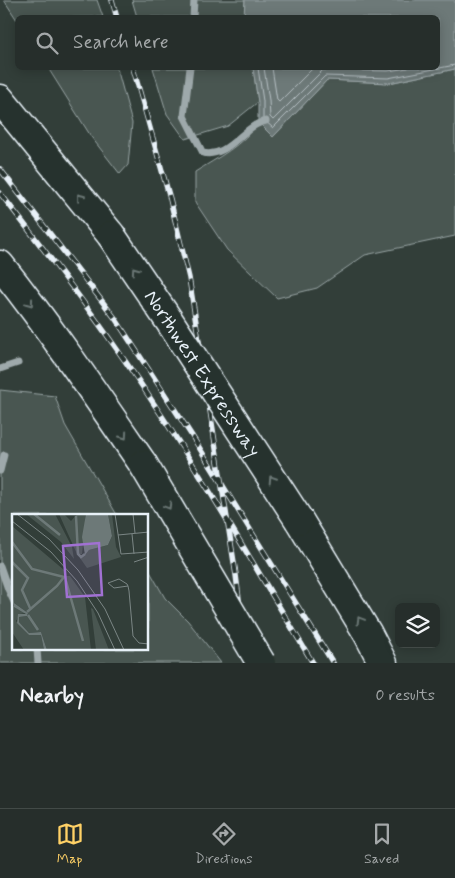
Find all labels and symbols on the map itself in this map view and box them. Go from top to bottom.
one-way arrow [77,194,86,203]
one-way arrow [132,266,141,276]
street label: Northwest Expressway [137,285,266,463]
one-way arrow [24,298,33,307]
one-way arrow [118,430,127,440]
one-way arrow [269,475,278,485]
one-way arrow [162,501,172,510]
inset map [12,514,149,650]
one-way arrow [356,617,366,626]

